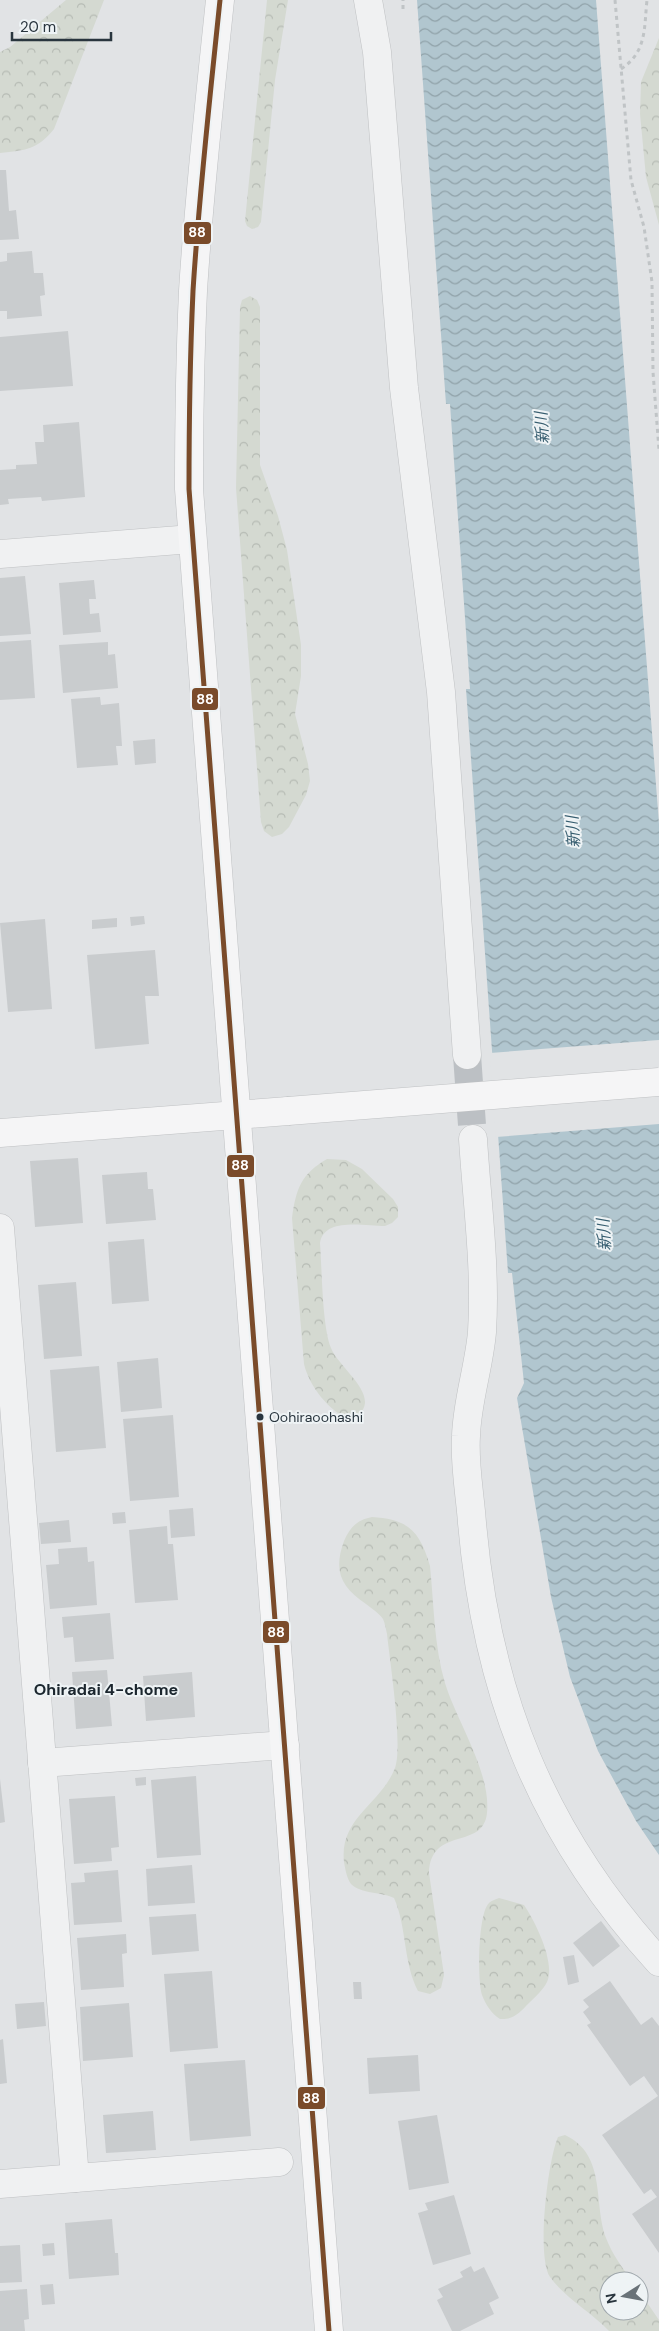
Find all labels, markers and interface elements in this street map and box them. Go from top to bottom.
scale bar [12,10,111,42]
text: 20 m [20,17,56,37]
line badge: 88 [183,221,212,245]
text: 88 [188,223,206,241]
water label: 新川 [530,409,554,445]
line badge: 88 [191,687,219,711]
text: 88 [196,690,214,708]
water label: 新川 [561,813,585,849]
line badge: 88 [226,1154,255,1178]
text: 88 [231,1156,249,1174]
water label: 新川 [592,1216,616,1252]
place label: Oohiraoohashi [269,1408,363,1426]
marker: Oohiraoohashi [255,1412,265,1422]
line badge: 88 [262,1620,290,1644]
text: 88 [267,1623,285,1641]
district label: Ohiradai 4-chome [34,1679,178,1700]
line badge: 88 [297,2086,326,2110]
text: 88 [302,2089,320,2107]
north arrow [599,2271,649,2321]
text: N [601,2292,621,2305]

